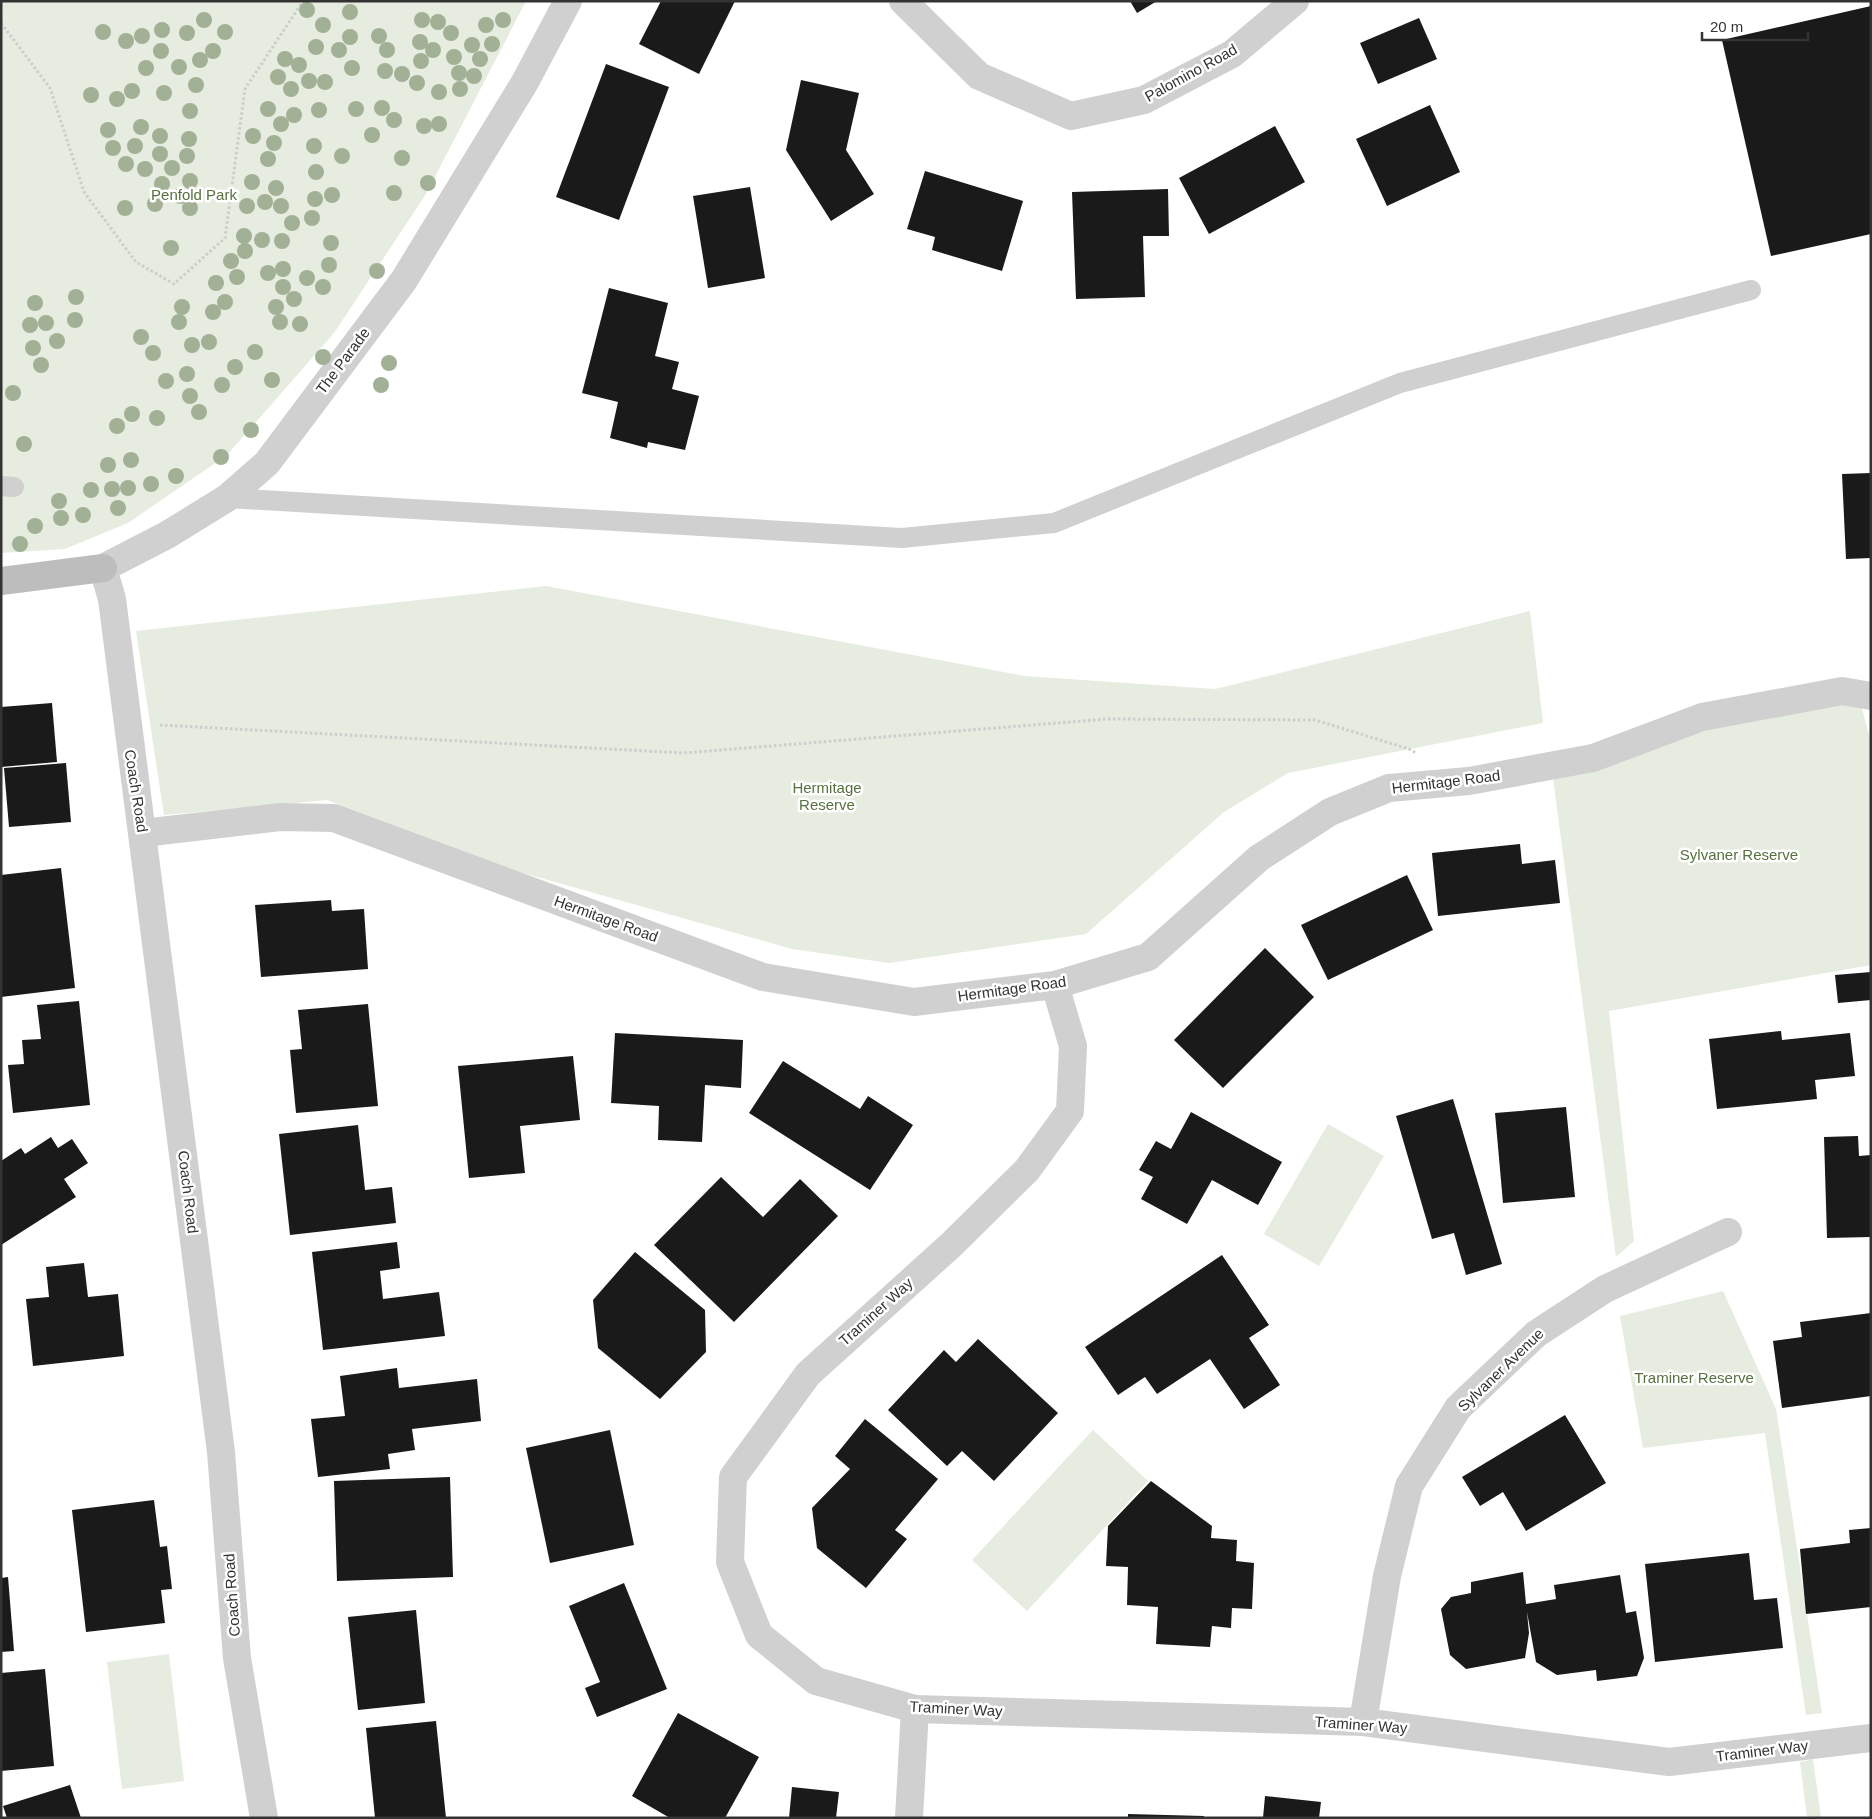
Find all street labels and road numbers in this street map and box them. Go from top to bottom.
street label: Palomino Road [1142,40,1240,105]
street label: The Parade [312,324,373,397]
street label: Coach Road [122,748,151,833]
street label: Hermitage Road [1391,766,1501,797]
street label: Hermitage Road [552,892,660,945]
street label: Hermitage Road [957,972,1067,1005]
street label: Coach Road [175,1150,202,1234]
street label: Traminer Way [835,1274,916,1349]
street label: Sylvaner Avenue [1454,1325,1547,1415]
street label: Coach Road [220,1553,243,1637]
street label: Traminer Way [909,1698,1003,1719]
street label: Traminer Way [1314,1713,1409,1736]
street label: Traminer Way [1715,1736,1810,1765]

